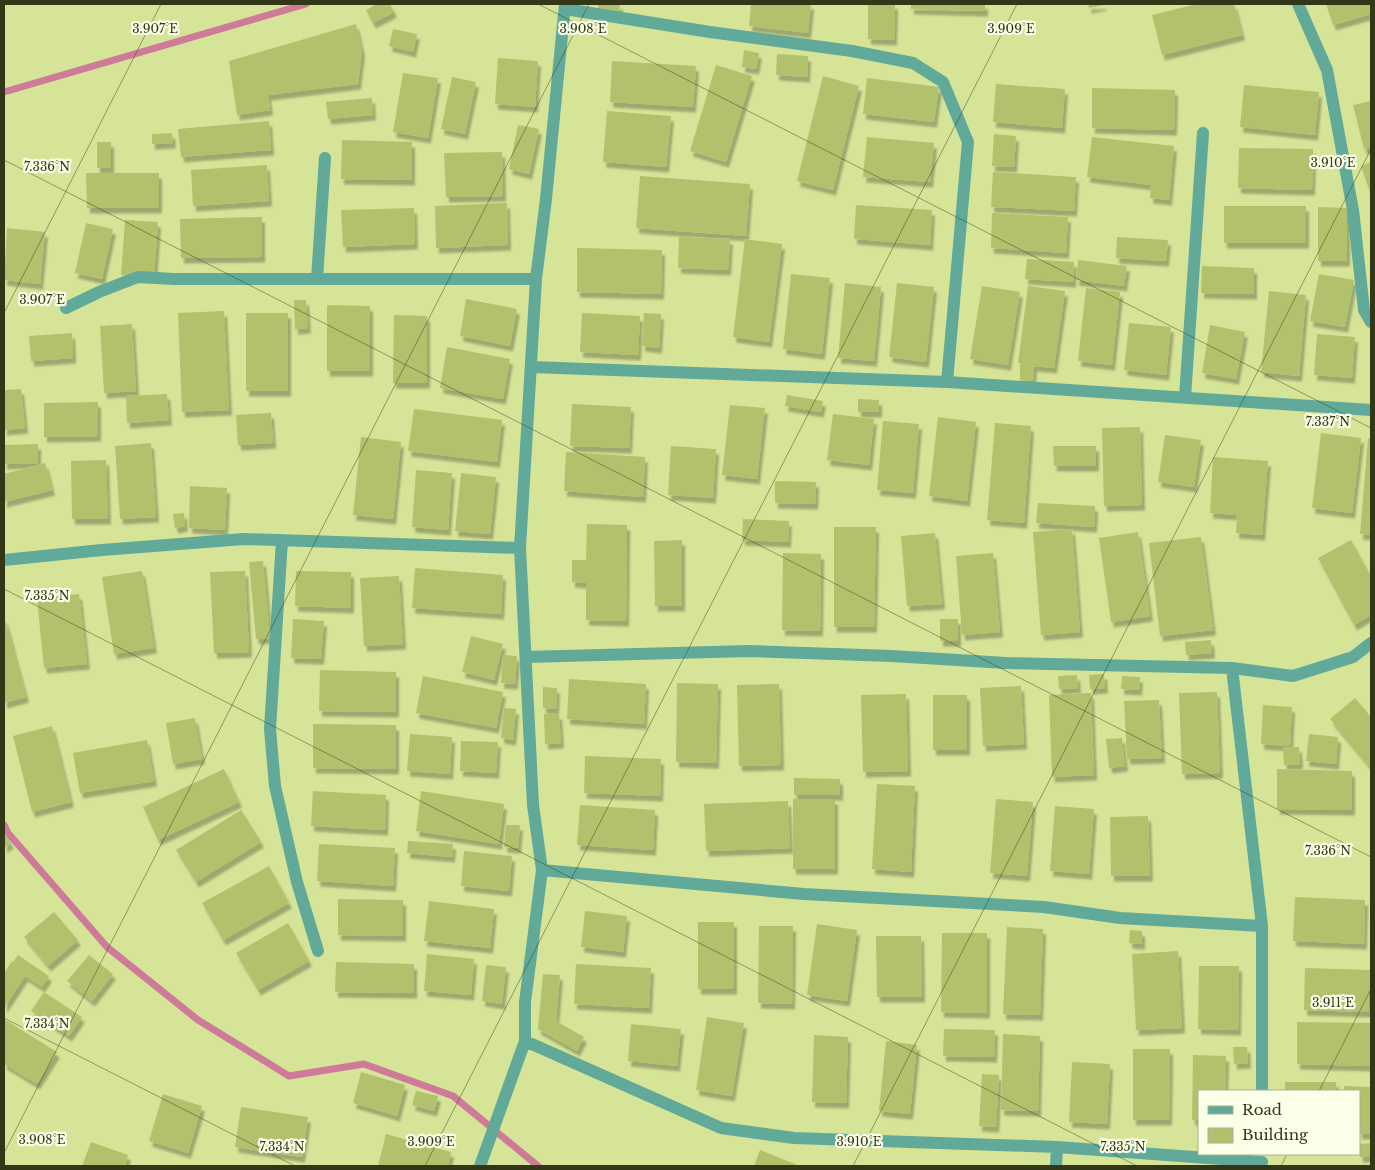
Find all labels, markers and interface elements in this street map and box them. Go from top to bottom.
text: 3.907°E [132,21,178,36]
text: 3.908°E [560,21,607,36]
text: 3.909°E [987,21,1035,36]
text: 3.910°E [1310,155,1356,170]
text: 7.336°N [24,159,70,174]
text: 3.907°E [19,292,65,307]
text: 7.337°N [1306,414,1350,429]
text: 7.335°N [24,588,70,603]
text: 7.336°N [1305,843,1351,858]
text: 3.911°E [1312,995,1354,1010]
text: 7.334°N [24,1016,70,1031]
legend [1198,1090,1360,1155]
text: Road [1242,1100,1282,1119]
text: Building [1242,1125,1309,1144]
text: 3.908°E [19,1132,66,1147]
text: 3.909°E [407,1134,455,1149]
text: 3.910°E [836,1134,882,1149]
text: 7.334°N [259,1139,305,1154]
text: 7.335°N [1100,1139,1146,1154]

